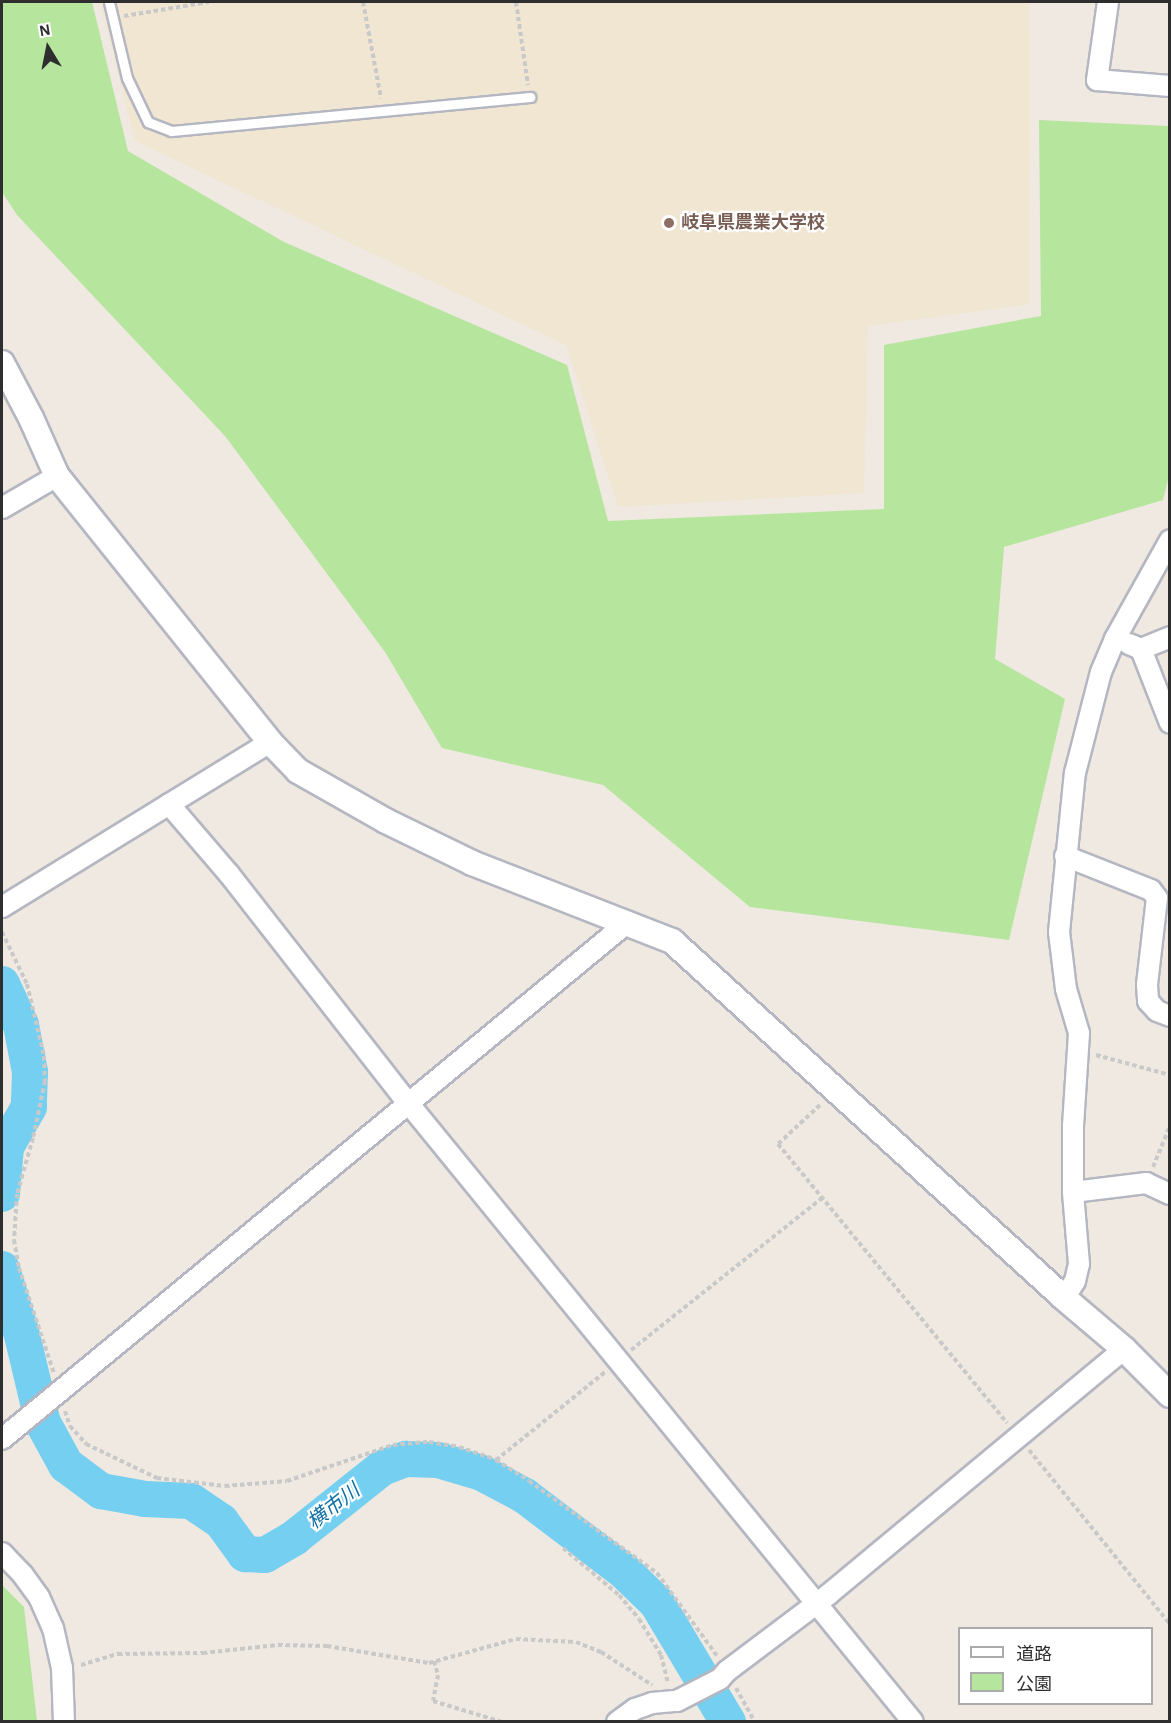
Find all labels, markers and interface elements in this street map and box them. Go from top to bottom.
north arrow [18,18,78,78]
text: N [38,21,52,39]
place label: 岐阜県農業大学校 [681,212,825,234]
marker: 岐阜県農業大学校 [662,216,676,230]
water label: 横市川 [303,1479,365,1535]
legend [958,1627,1153,1705]
text: 道路 [1016,1646,1052,1664]
text: 公園 [1016,1676,1052,1694]

